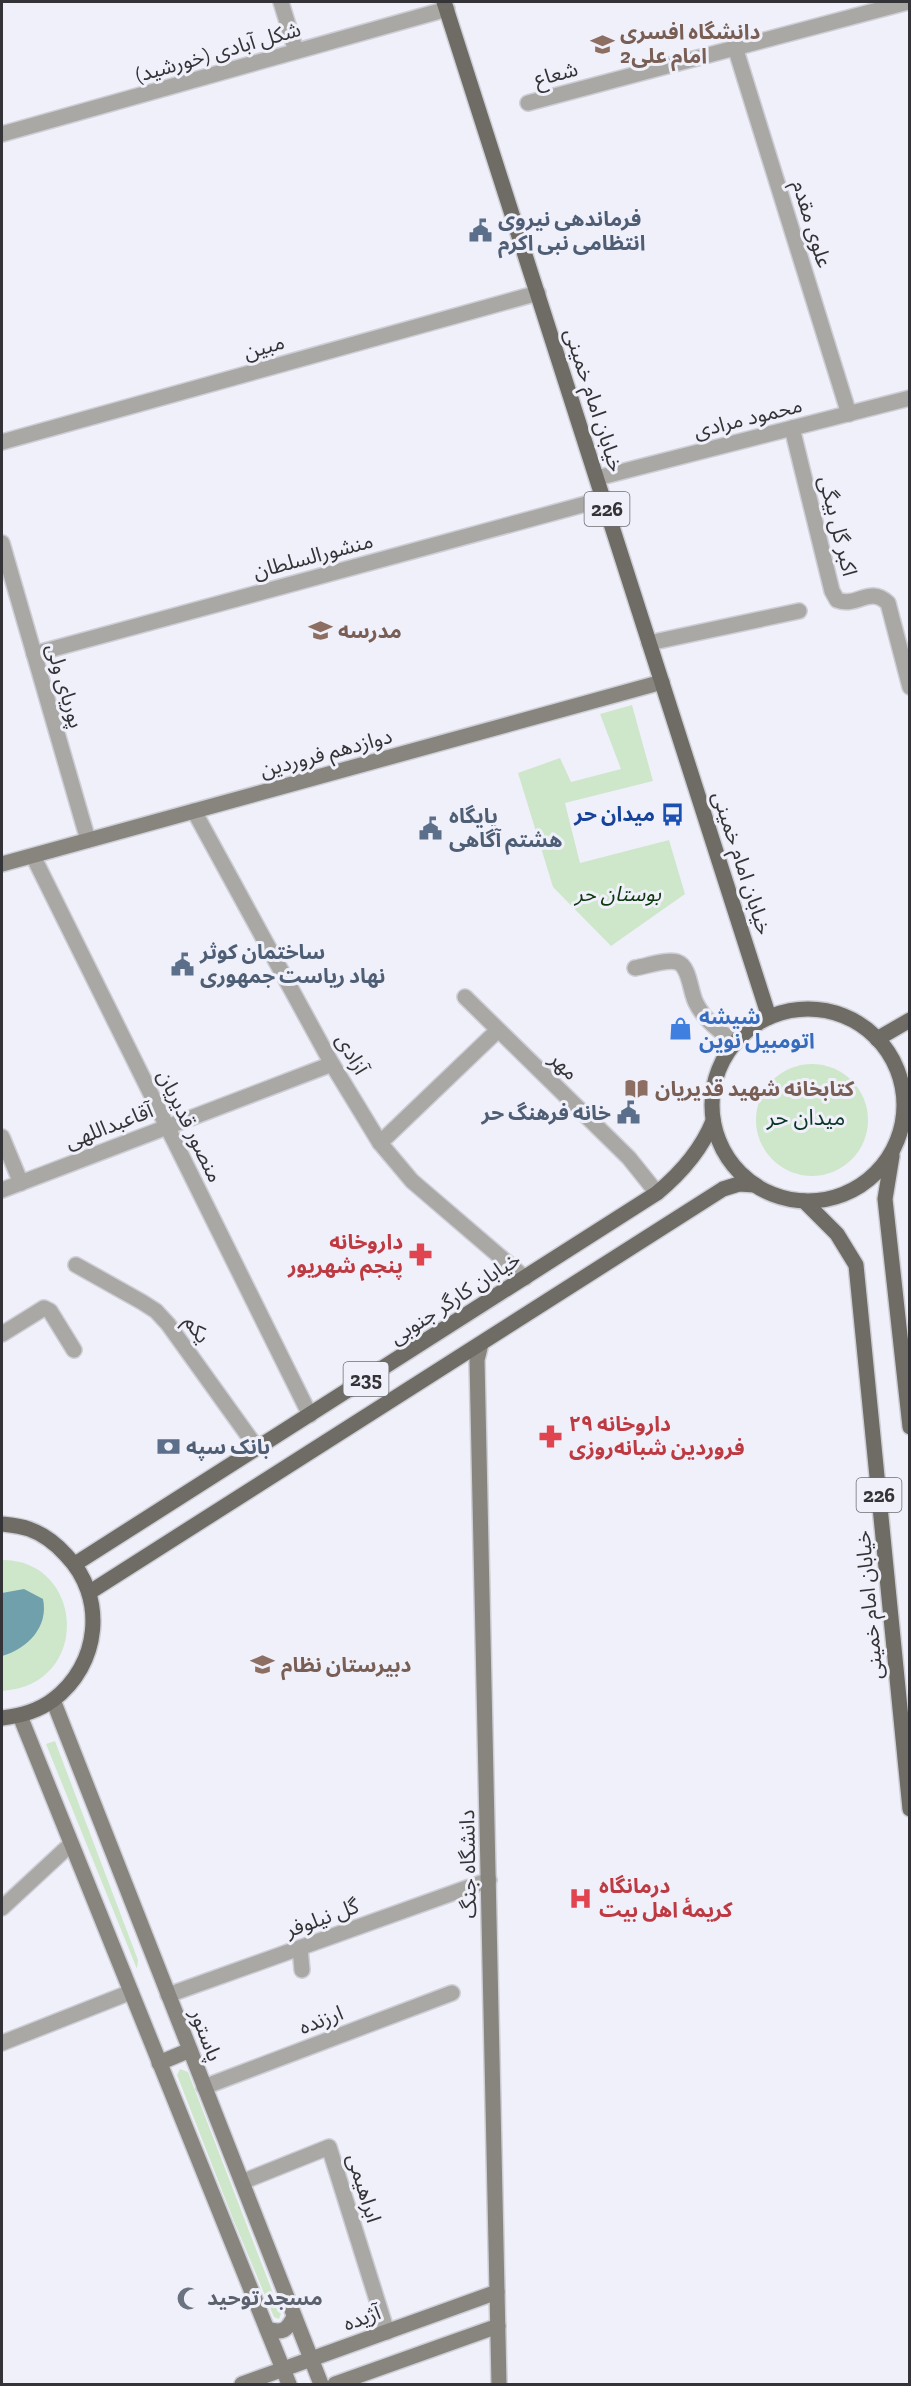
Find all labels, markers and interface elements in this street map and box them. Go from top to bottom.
street label: شکل آبادی (خورشید) [132,16,304,87]
place label: دانشگاه افسری امام علی2 [620,19,760,72]
school or university icon: دانشگاه افسری امام علی2 [589,31,615,57]
street label: شعاع [531,56,581,94]
street label: علوی مقدم [784,177,838,272]
place label: فرماندهی نیروی انتظامی نبی اکرم [498,206,645,259]
public building icon: فرماندهی نیروی انتظامی نبی اکرم [467,218,493,244]
street label: خیابان امام خمینی [556,325,629,476]
street label: مبین [241,329,287,364]
street label: محمود مرادی [691,392,805,443]
street label: اکبر گل بیگی [814,473,863,579]
road number: 226 [584,492,630,526]
street label: منشورالسلطان [250,528,376,584]
school or university icon: مدرسه [307,618,333,644]
place label: مدرسه [338,618,402,643]
street label: پوریای ولی [40,641,89,731]
street label: دوازدهم فروردین [257,723,396,785]
street label: خیابان امام خمینی [704,788,777,939]
place label: میدان حر [573,801,655,826]
bus stop icon: میدان حر [660,801,686,827]
place label: پایگاه هشتم آگاهی [449,803,562,855]
public building icon: پایگاه هشتم آگاهی [418,815,444,841]
park label: بوستان حر [573,881,661,906]
place label: ساختمان کوثر نهاد ریاست جمهوری [199,939,385,988]
public building icon: ساختمان کوثر نهاد ریاست جمهوری [169,951,195,977]
place label: شیشه اتومبیل نوین [699,1004,815,1053]
shop icon: شیشه اتومبیل نوین [668,1016,694,1042]
street label: آزادی [331,1029,374,1079]
street label: مهر [544,1046,584,1085]
street label: منصور قدیریان [153,1066,228,1186]
library icon: کتابخانه شهید قدیریان [624,1076,650,1102]
place label: کتابخانه شهید قدیریان [655,1076,855,1101]
street label: آقاعبداللهی [61,1097,157,1154]
place label: خانه فرهنگ حر [481,1100,611,1125]
public building icon: خانه فرهنگ حر [616,1100,642,1126]
district label: میدان حر [766,1104,845,1131]
place label: داروخانه پنجم شهریور [287,1229,403,1281]
pharmacy icon: داروخانه پنجم شهریور [408,1241,434,1267]
street label: خیابان کارگر جنوبی [385,1246,525,1349]
street label: یکم [176,1310,216,1349]
road number: 235 [344,1362,388,1396]
place label: داروخانه ۲۹ فروردین شبانه‌روزی [569,1411,745,1460]
pharmacy icon: داروخانه ۲۹ فروردین شبانه‌روزی [538,1423,564,1449]
bank icon: بانک سپه [155,1434,181,1460]
place label: بانک سپه [186,1434,270,1461]
road number: 226 [856,1478,902,1512]
street label: خیابان امام خمینی [850,1529,891,1680]
school or university icon: دبیرستان نظام [250,1652,276,1678]
place label: دبیرستان نظام [281,1652,412,1681]
street label: دانشگاه جنگ [454,1809,481,1919]
place label: درمانگاه کریمهٔ اهل بیت [599,1873,733,1922]
hospital icon: درمانگاه کریمهٔ اهل بیت [568,1885,594,1911]
street label: گل نیلوفر [281,1893,362,1943]
street label: ارزنده [295,2000,346,2039]
street label: پاستور [184,2004,228,2065]
street label: ابراهیمی [342,2150,387,2225]
mosque icon: مسجد توحید [176,2285,202,2311]
place label: مسجد توحید [207,2285,323,2310]
street label: آژیده [340,2299,385,2336]

